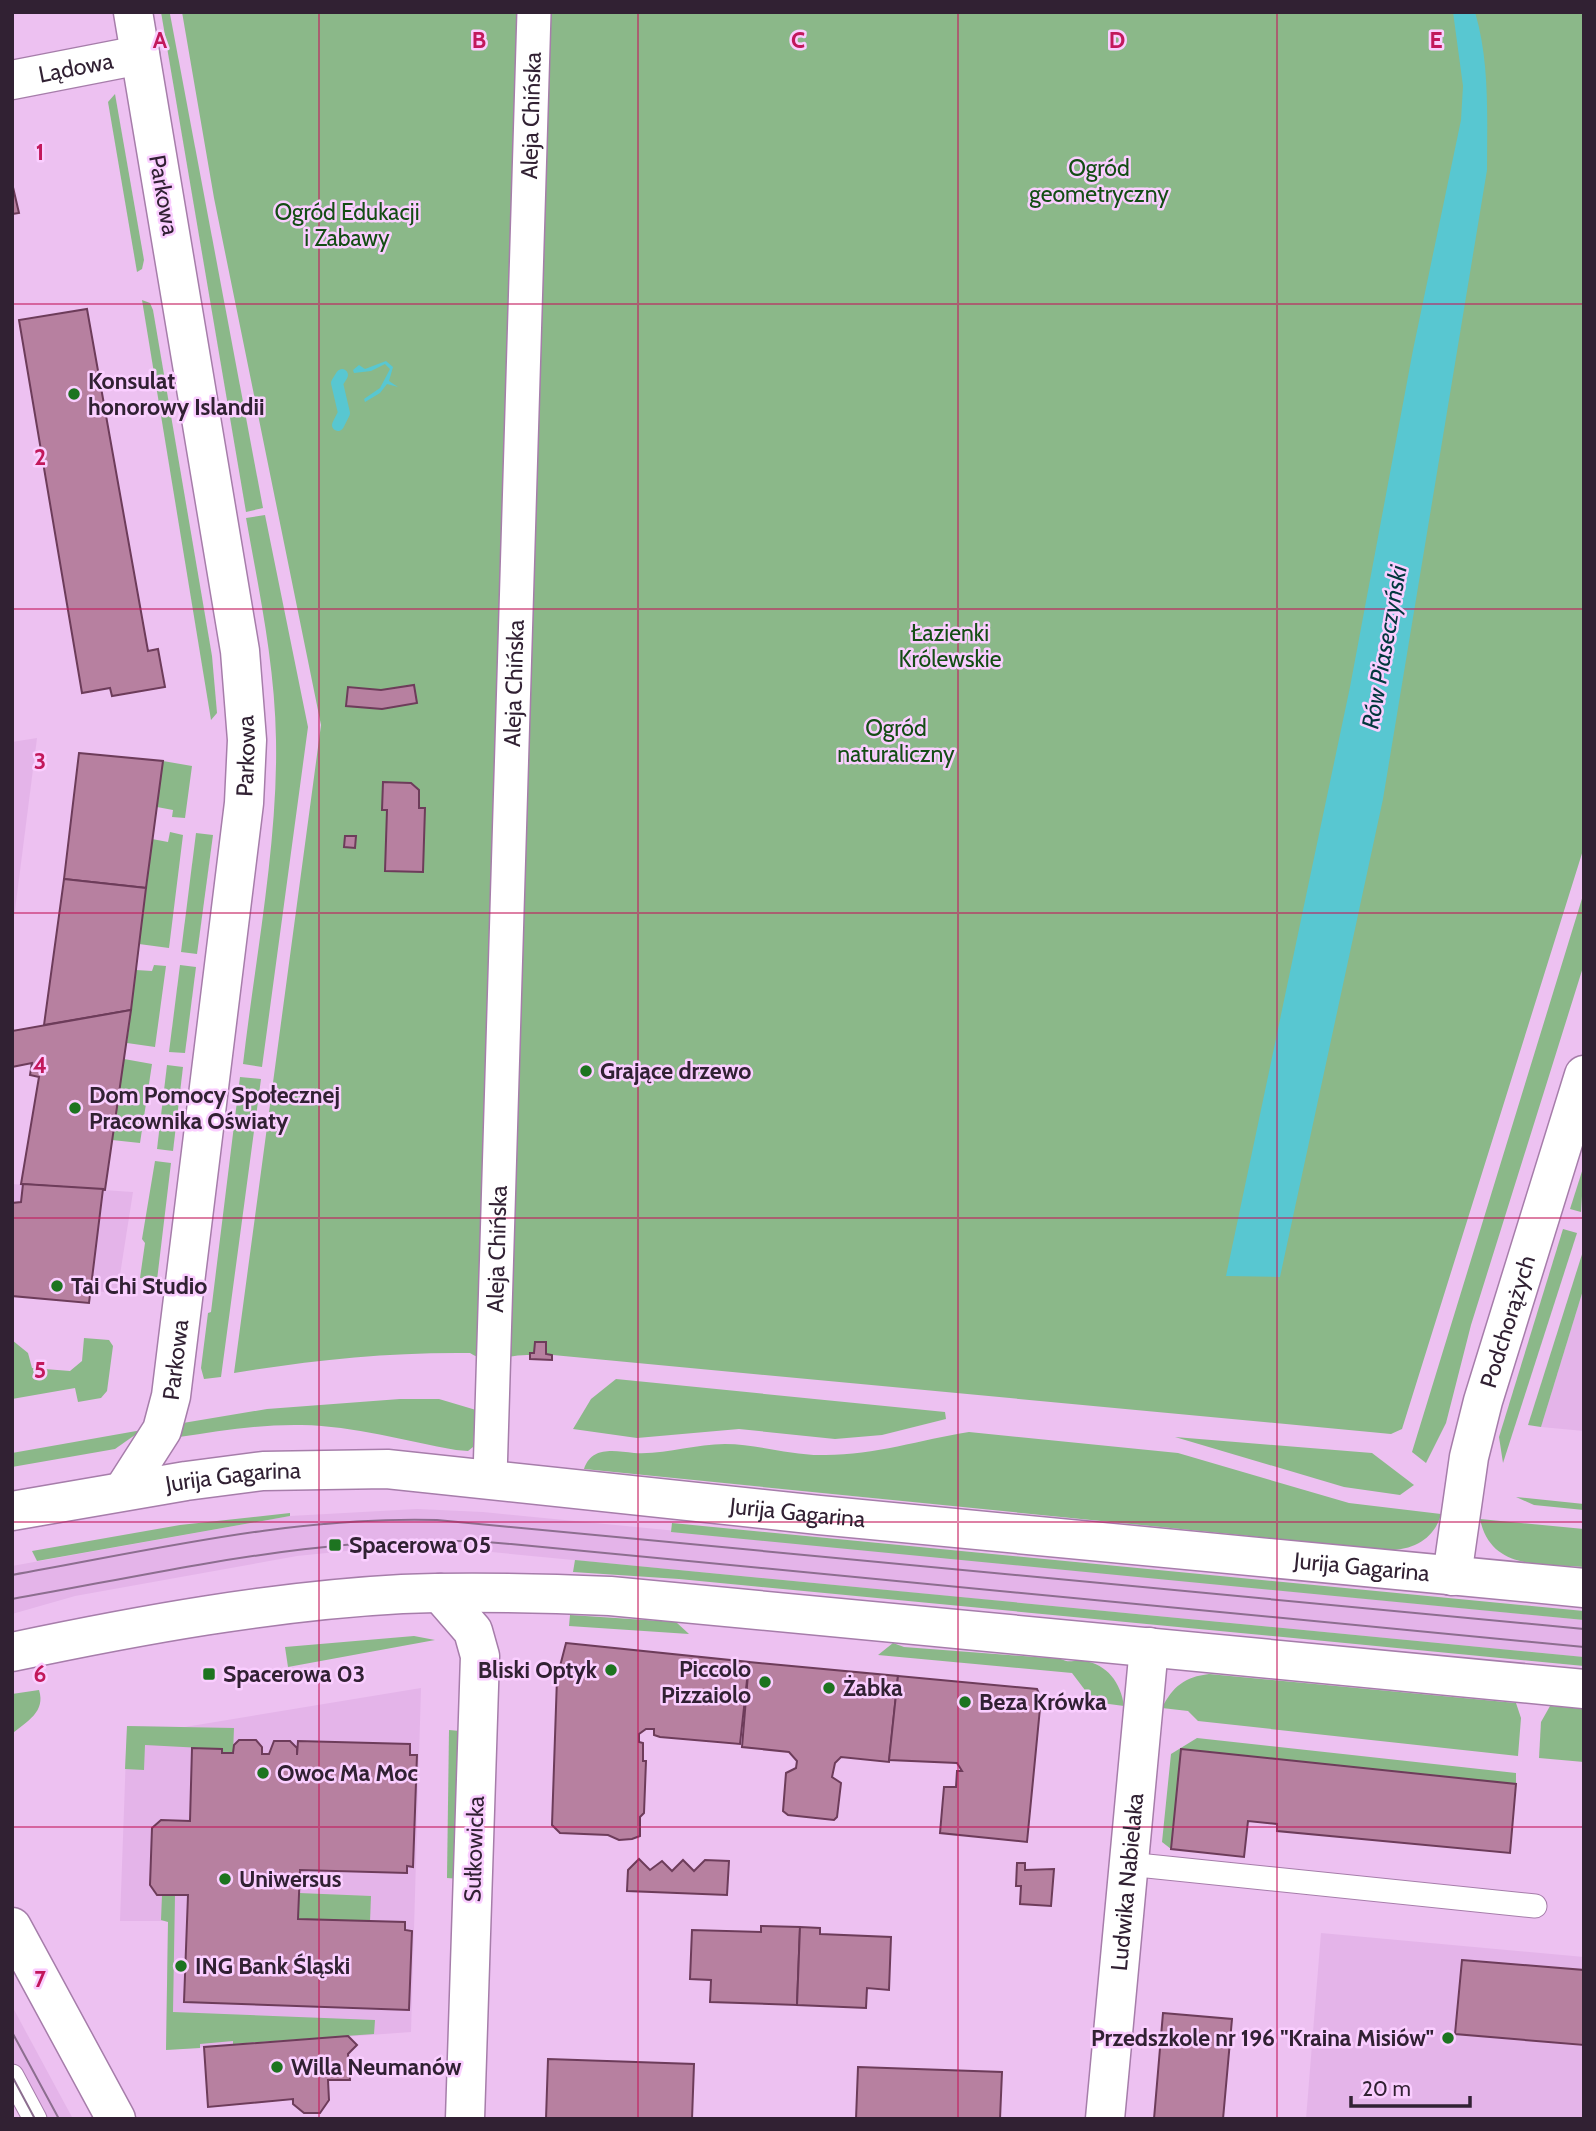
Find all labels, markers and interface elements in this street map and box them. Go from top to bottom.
text: A [153,26,168,54]
text: B [472,26,486,54]
text: C [791,26,805,54]
text: D [1109,26,1125,54]
text: E [1429,26,1443,54]
street label: Lądowa [36,47,116,89]
street label: Aleja Chińska [515,52,547,180]
text: 1 [36,138,44,166]
street label: Parkowa [143,153,185,237]
park label: Ogród geometryczny [1029,154,1169,208]
park label: Ogród Edukacji i Zabawy [274,198,420,252]
place label: Konsulat honorowy Islandii [88,367,265,421]
marker: Konsulat honorowy Islandii [66,386,82,402]
text: 2 [34,443,46,471]
water label: Rów Piaseczyński [1355,562,1413,731]
street label: Aleja Chińska [498,619,530,747]
park label: Łazienki Królewskie [899,619,1002,673]
park label: Ogród naturaliczny [837,714,955,768]
street label: Parkowa [230,715,261,797]
text: 3 [34,747,46,775]
text: 4 [33,1051,47,1079]
place label: Grające drzewo [600,1057,751,1085]
marker: Grające drzewo [578,1063,594,1079]
place label: Dom Pomocy Społecznej Pracownika Oświaty [89,1081,340,1135]
marker: Dom Pomocy Społecznej Pracownika Oświaty [67,1100,83,1116]
street label: Aleja Chińska [481,1185,513,1313]
street label: Podchorążych [1474,1252,1541,1391]
place label: Tai Chi Studio [71,1272,207,1300]
marker: Tai Chi Studio [49,1278,65,1294]
street label: Parkowa [157,1318,194,1402]
text: 5 [34,1356,46,1384]
street label: Jurija Gagarina [162,1456,301,1498]
street label: Jurija Gagarina [727,1491,866,1533]
place label: Spacerowa 05 [349,1531,491,1559]
marker: Spacerowa 05 [327,1537,343,1553]
street label: Jurija Gagarina [1292,1546,1431,1587]
place label: Piccolo Pizzaiolo [661,1655,751,1709]
place label: Bliski Optyk [478,1656,598,1684]
text: 6 [34,1660,46,1688]
place label: Spacerowa 03 [223,1660,365,1688]
marker: Bliski Optyk [603,1662,619,1678]
marker: Spacerowa 03 [201,1666,217,1682]
marker: Piccolo Pizzaiolo [757,1674,773,1690]
place label: Żabka [843,1674,903,1702]
marker: Żabka [821,1680,837,1696]
place label: Beza Krówka [979,1688,1107,1716]
marker: Beza Krówka [957,1694,973,1710]
place label: Owoc Ma Moc [277,1759,418,1787]
marker: Owoc Ma Moc [255,1765,271,1781]
street label: Ludwika Nabielaka [1105,1792,1149,1972]
street label: Sułkowicka [458,1795,490,1903]
place label: Uniwersus [239,1865,342,1893]
marker: Uniwersus [217,1871,233,1887]
place label: ING Bank Śląski [195,1952,350,1980]
marker: ING Bank Śląski [173,1958,189,1974]
text: 7 [34,1965,46,1993]
place label: Przedszkole nr 196 "Kraina Misiów" [1091,2024,1434,2052]
marker: Przedszkole nr 196 "Kraina Misiów" [1440,2030,1456,2046]
place label: Willa Neumanów [291,2053,462,2081]
marker: Willa Neumanów [269,2059,285,2075]
scale bar [1351,2064,1470,2108]
text: 20 m [1362,2076,1411,2101]

